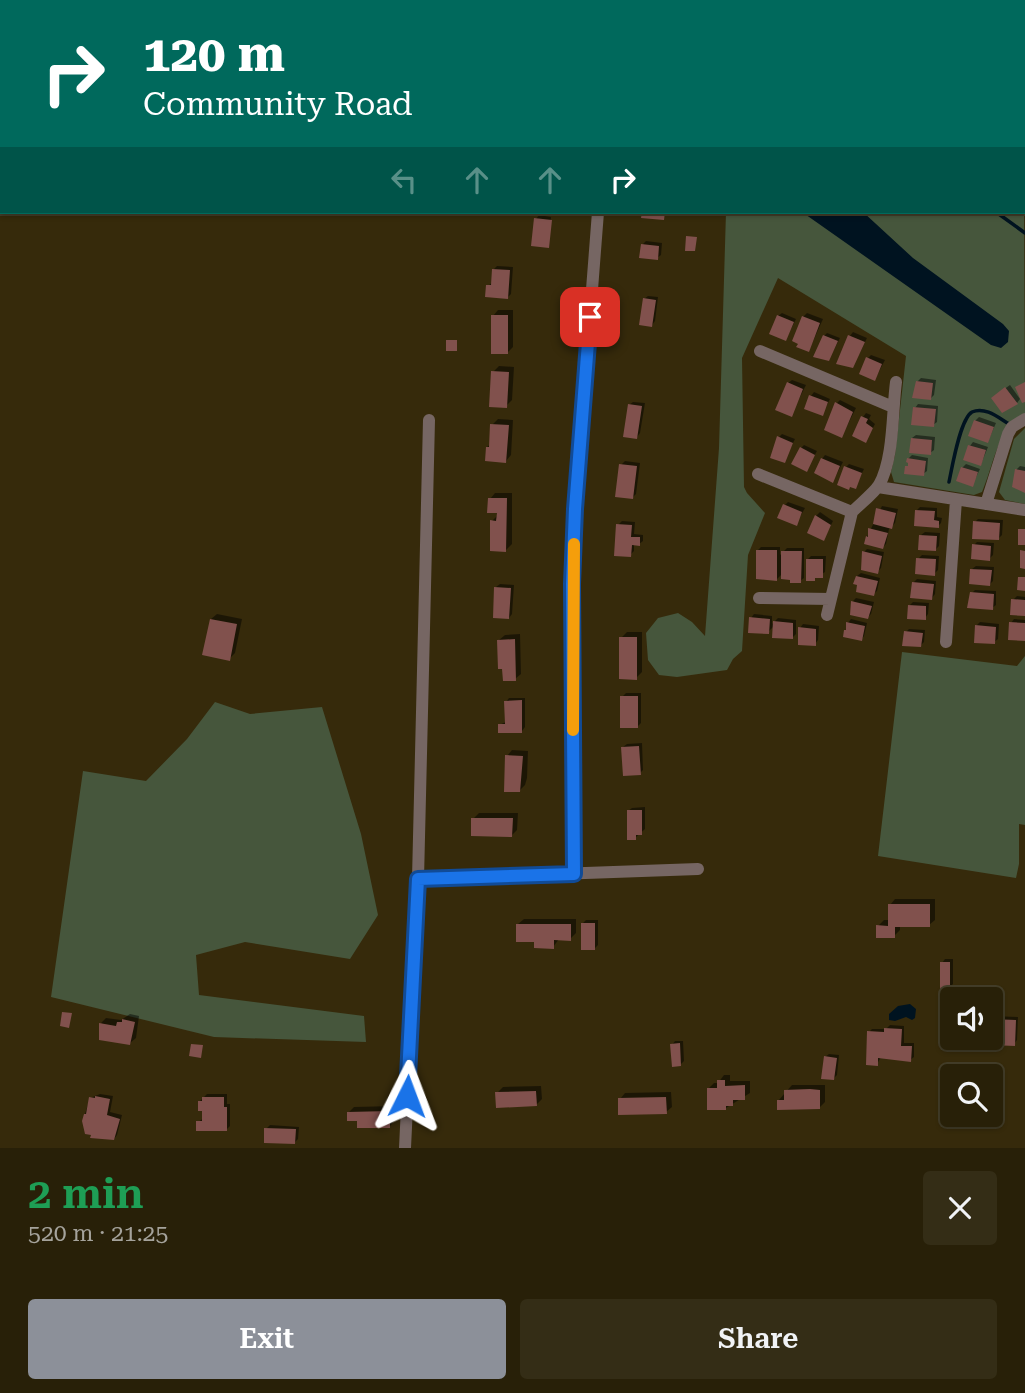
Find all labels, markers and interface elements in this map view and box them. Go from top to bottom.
text: 120 m [143,26,285,83]
icon: right [28,28,119,119]
text: Community Road [143,85,413,123]
icon: left [385,161,423,199]
icon: ahead [458,161,496,199]
icon: ahead [531,161,569,199]
icon: right [604,161,642,199]
pin [560,287,620,347]
icon: arrive [571,298,609,336]
map controls [940,987,1003,1127]
button: sound [940,987,1003,1050]
position arrow [370,1059,444,1133]
button: search [940,1064,1003,1127]
text: 2 min [28,1169,144,1218]
button: close [923,1171,997,1245]
text: 520 m · 21:25 [28,1220,168,1247]
button: Exit [28,1299,506,1379]
button: Share [520,1299,997,1379]

